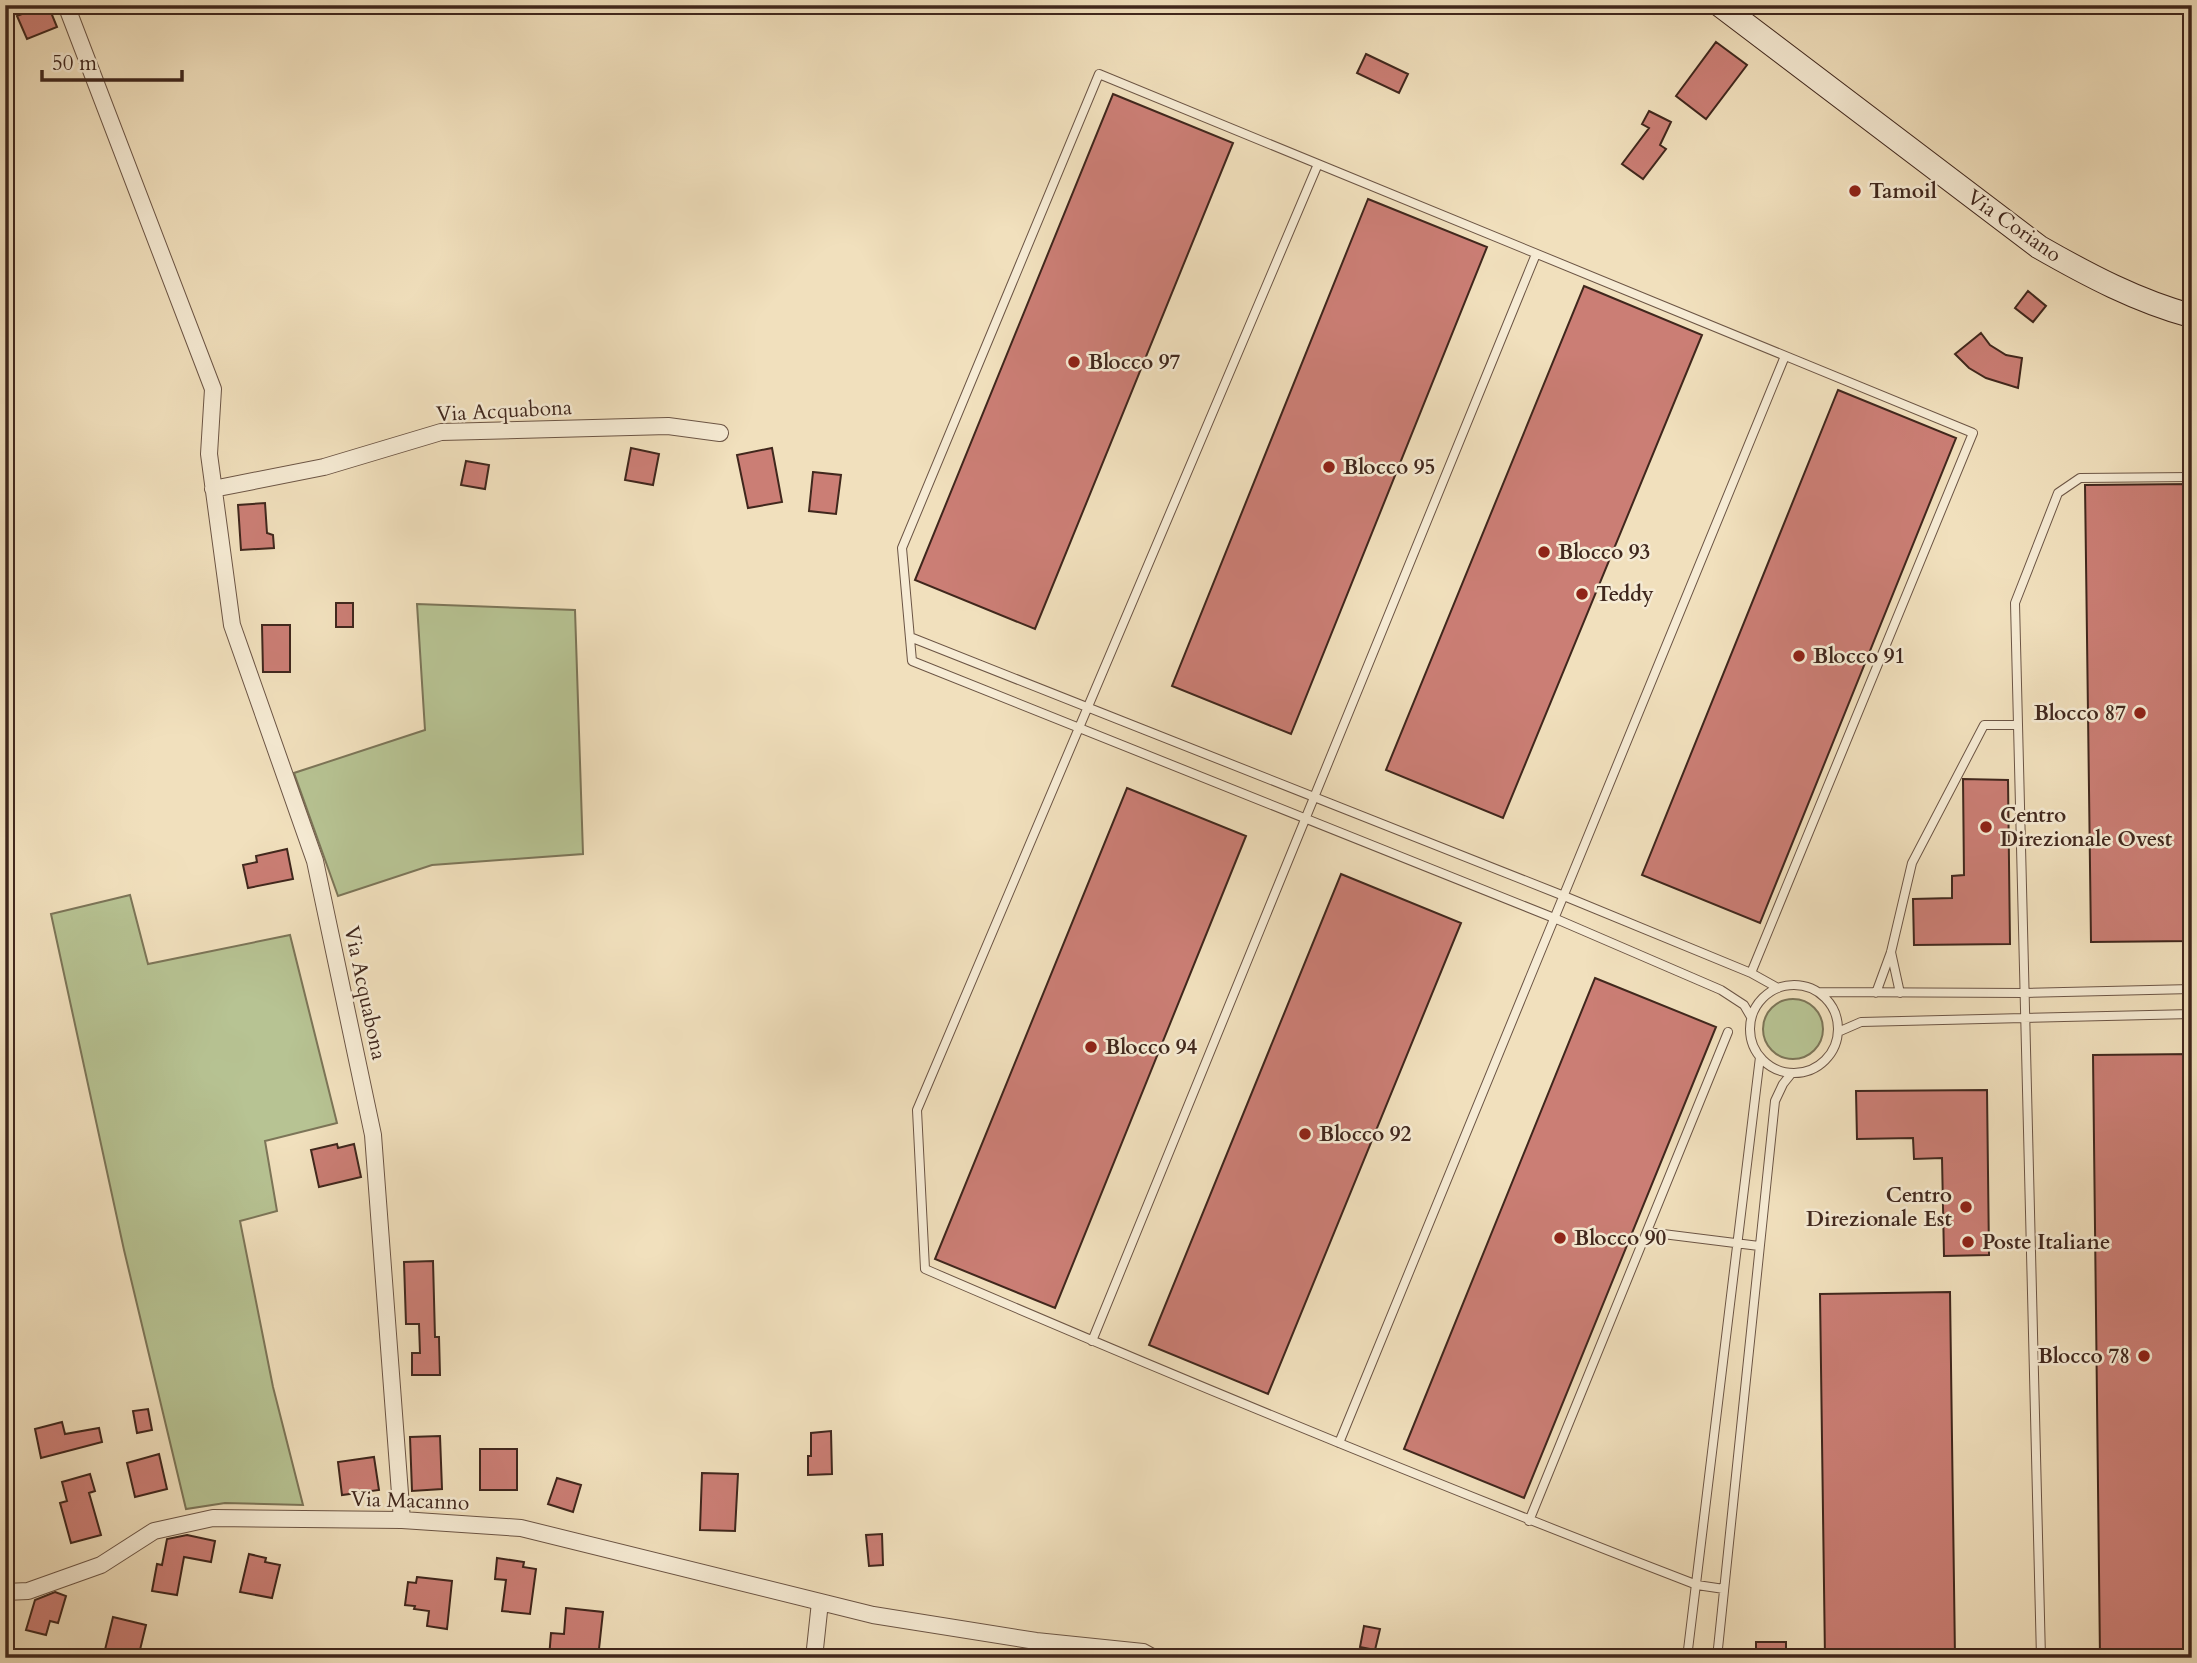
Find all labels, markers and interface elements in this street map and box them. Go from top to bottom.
scale bar [42,38,182,82]
text: 50 m [52,49,97,78]
place label: Tamoil [1869,177,1937,206]
marker: Tamoil [1847,183,1863,199]
street label: Via Coriano [1961,183,2067,269]
place label: Blocco 97 [1088,348,1181,377]
marker: Blocco 97 [1066,354,1082,370]
street label: Via Acquabona [435,393,573,429]
place label: Blocco 95 [1343,453,1435,482]
marker: Blocco 95 [1321,459,1337,475]
place label: Blocco 93 [1558,538,1650,567]
marker: Blocco 93 [1536,544,1552,560]
place label: Teddy [1596,580,1654,609]
marker: Teddy [1574,586,1590,602]
place label: Blocco 91 [1813,642,1905,671]
marker: Blocco 91 [1791,648,1807,664]
place label: Blocco 87 [2034,699,2126,728]
marker: Blocco 87 [2132,705,2148,721]
place label: Centro Direzionale Ovest [2000,801,2173,854]
marker: Centro Direzionale Ovest [1978,819,1994,835]
street label: Via Acquabona [337,923,393,1063]
place label: Blocco 94 [1105,1033,1198,1062]
marker: Blocco 94 [1083,1039,1099,1055]
place label: Blocco 92 [1319,1120,1412,1149]
marker: Blocco 92 [1297,1126,1313,1142]
place label: Centro Direzionale Est [1806,1181,1953,1234]
marker: Centro Direzionale Est [1958,1199,1974,1215]
place label: Blocco 90 [1574,1224,1667,1253]
place label: Poste Italiane [1982,1228,2110,1257]
marker: Blocco 90 [1552,1230,1568,1246]
marker: Poste Italiane [1960,1234,1976,1250]
place label: Blocco 78 [2038,1342,2130,1371]
marker: Blocco 78 [2136,1348,2152,1364]
street label: Via Macanno [350,1484,470,1518]

